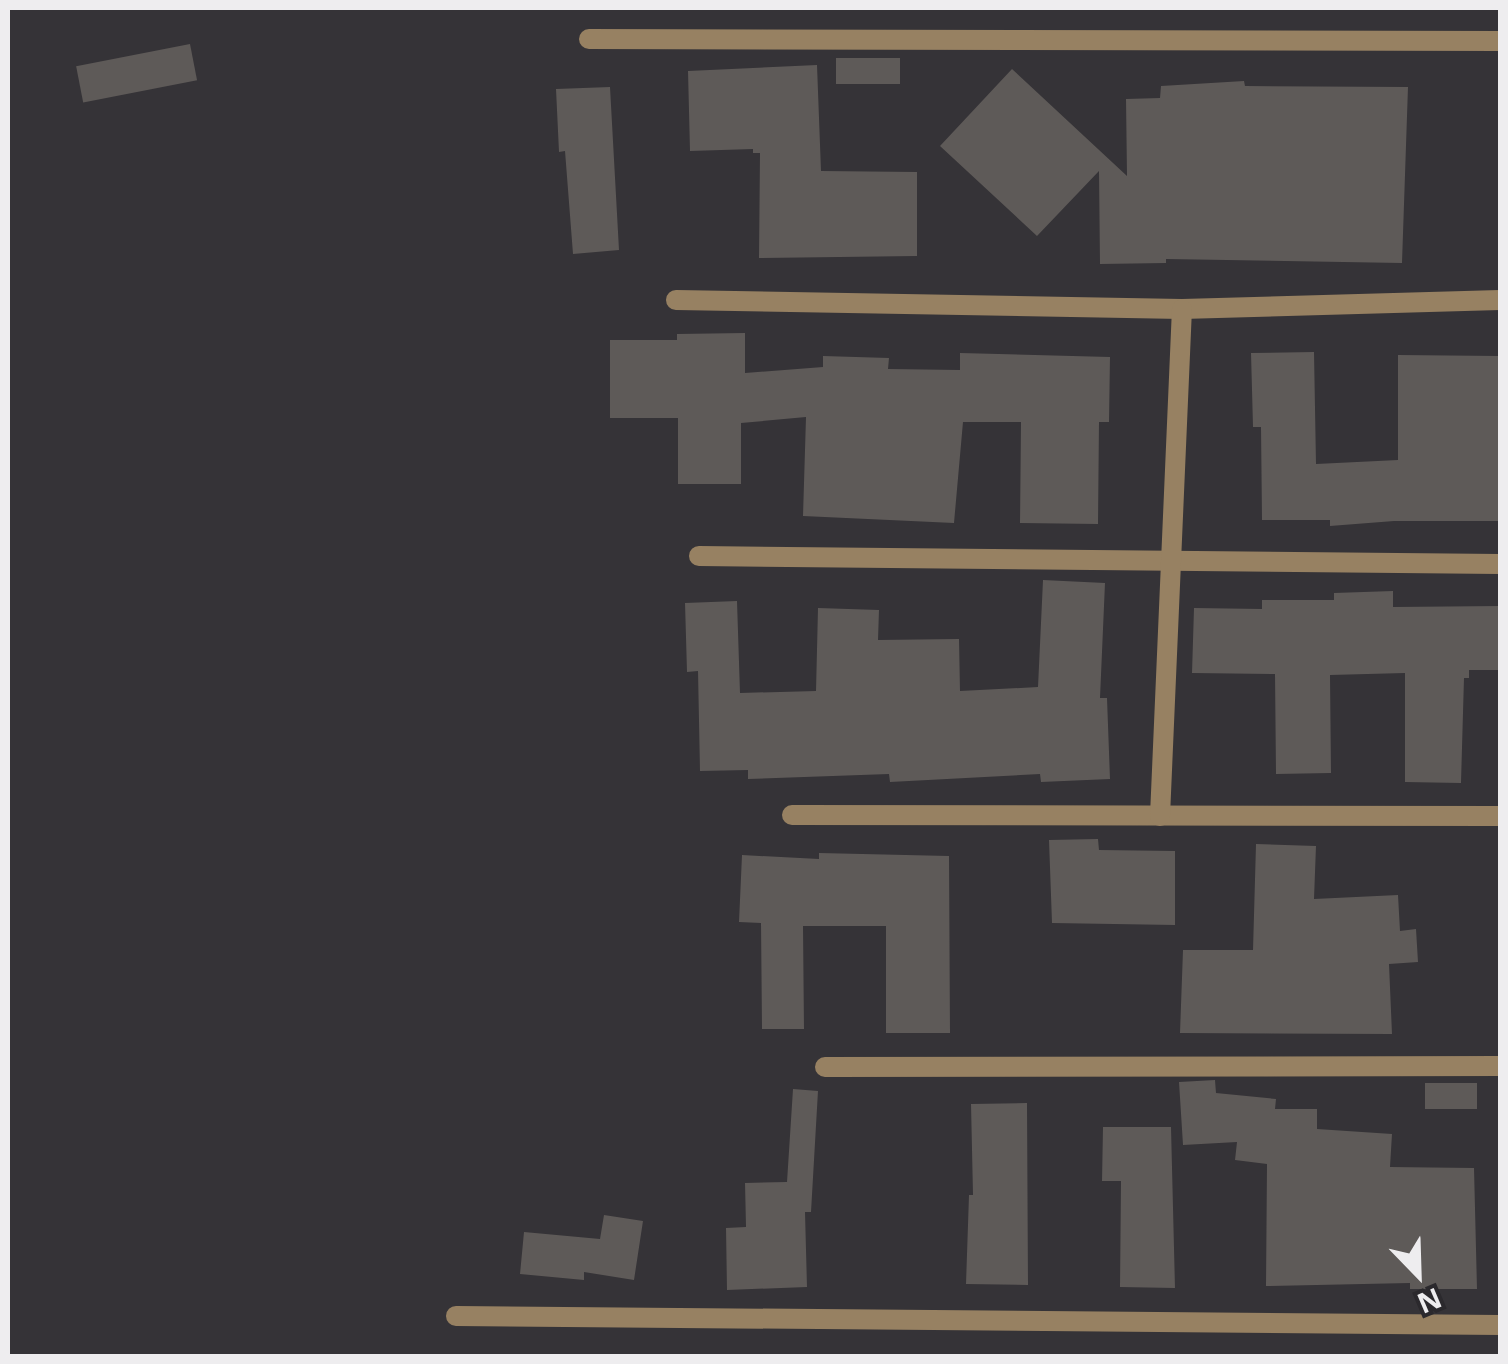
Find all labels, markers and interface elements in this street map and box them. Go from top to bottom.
north arrow [1368,1224,1468,1324]
text: N [1412,1280,1448,1324]

